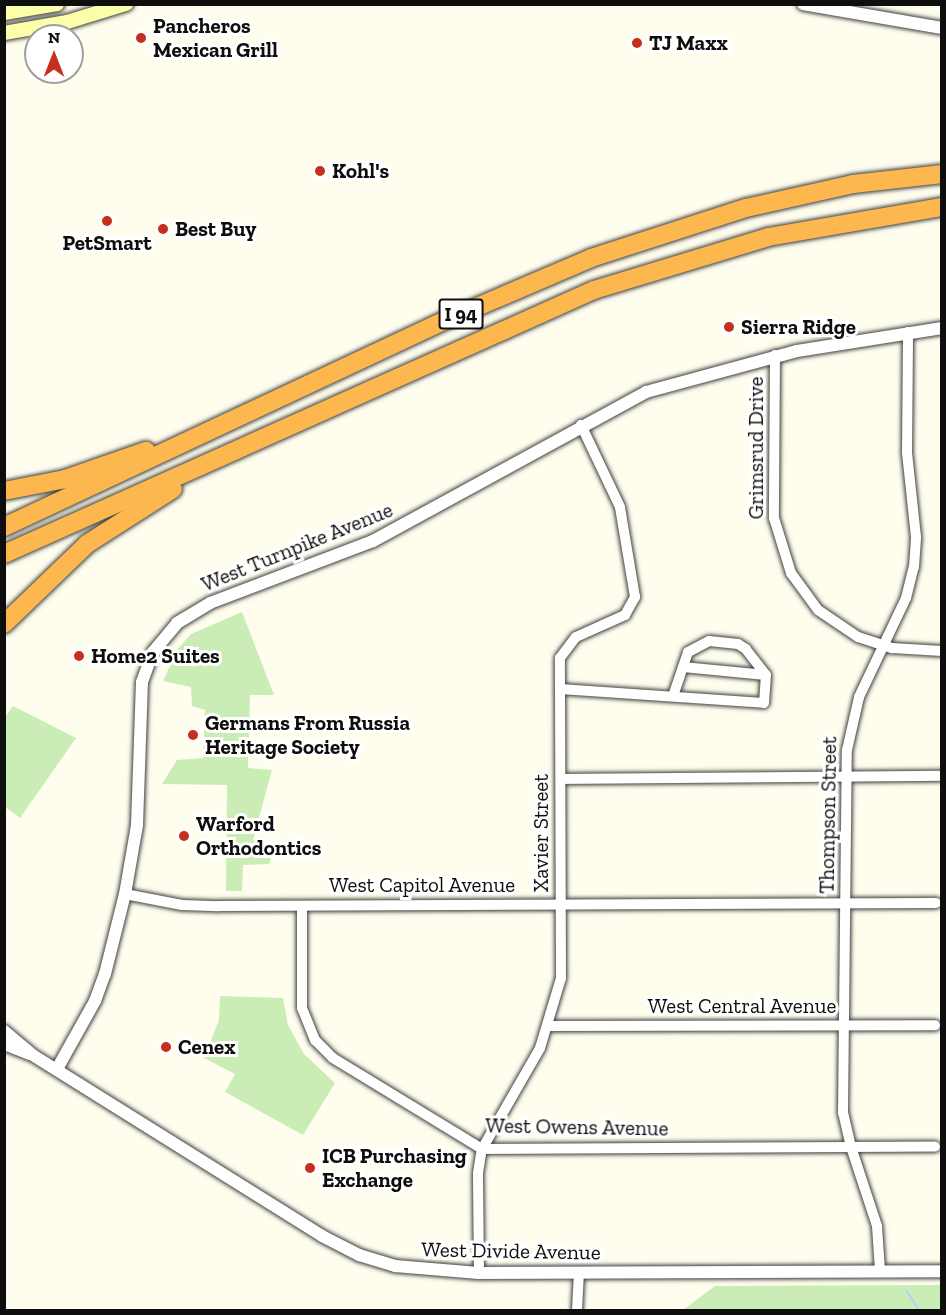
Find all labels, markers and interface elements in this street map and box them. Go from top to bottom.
place label: Pancheros Mexican Grill [153,13,278,63]
north arrow [24,24,84,84]
text: N [48,28,60,47]
place label: TJ Maxx [649,30,728,56]
marker: Pancheros Mexican Grill [134,31,148,45]
marker: TJ Maxx [630,36,644,50]
place label: Kohl's [332,158,389,184]
marker: Kohl's [313,164,327,178]
marker: PetSmart [100,214,114,228]
place label: Best Buy [175,216,256,242]
marker: Best Buy [156,222,170,236]
place label: PetSmart [62,230,152,256]
road number: I 94 [438,297,484,331]
place label: Sierra Ridge [741,314,856,340]
marker: Sierra Ridge [722,320,736,334]
street label: Grimsrud Drive [743,377,769,519]
street label: West Turnpike Avenue [197,497,397,597]
place label: Home2 Suites [91,643,220,669]
marker: Home2 Suites [72,649,86,663]
place label: Germans From Russia Heritage Society [205,710,410,760]
marker: Germans From Russia Heritage Society [186,728,200,742]
street label: Thompson Street [814,736,842,894]
street label: Xavier Street [528,774,554,892]
place label: Warford Orthodontics [196,811,321,861]
marker: Warford Orthodontics [177,829,191,843]
street label: West Capitol Avenue [329,872,515,898]
street label: West Central Avenue [647,993,837,1019]
place label: Cenex [178,1034,236,1060]
marker: Cenex [159,1040,173,1054]
street label: West Owens Avenue [485,1113,669,1141]
place label: ICB Purchasing Exchange [322,1143,467,1193]
marker: ICB Purchasing Exchange [303,1161,317,1175]
street label: West Divide Avenue [421,1237,601,1265]

